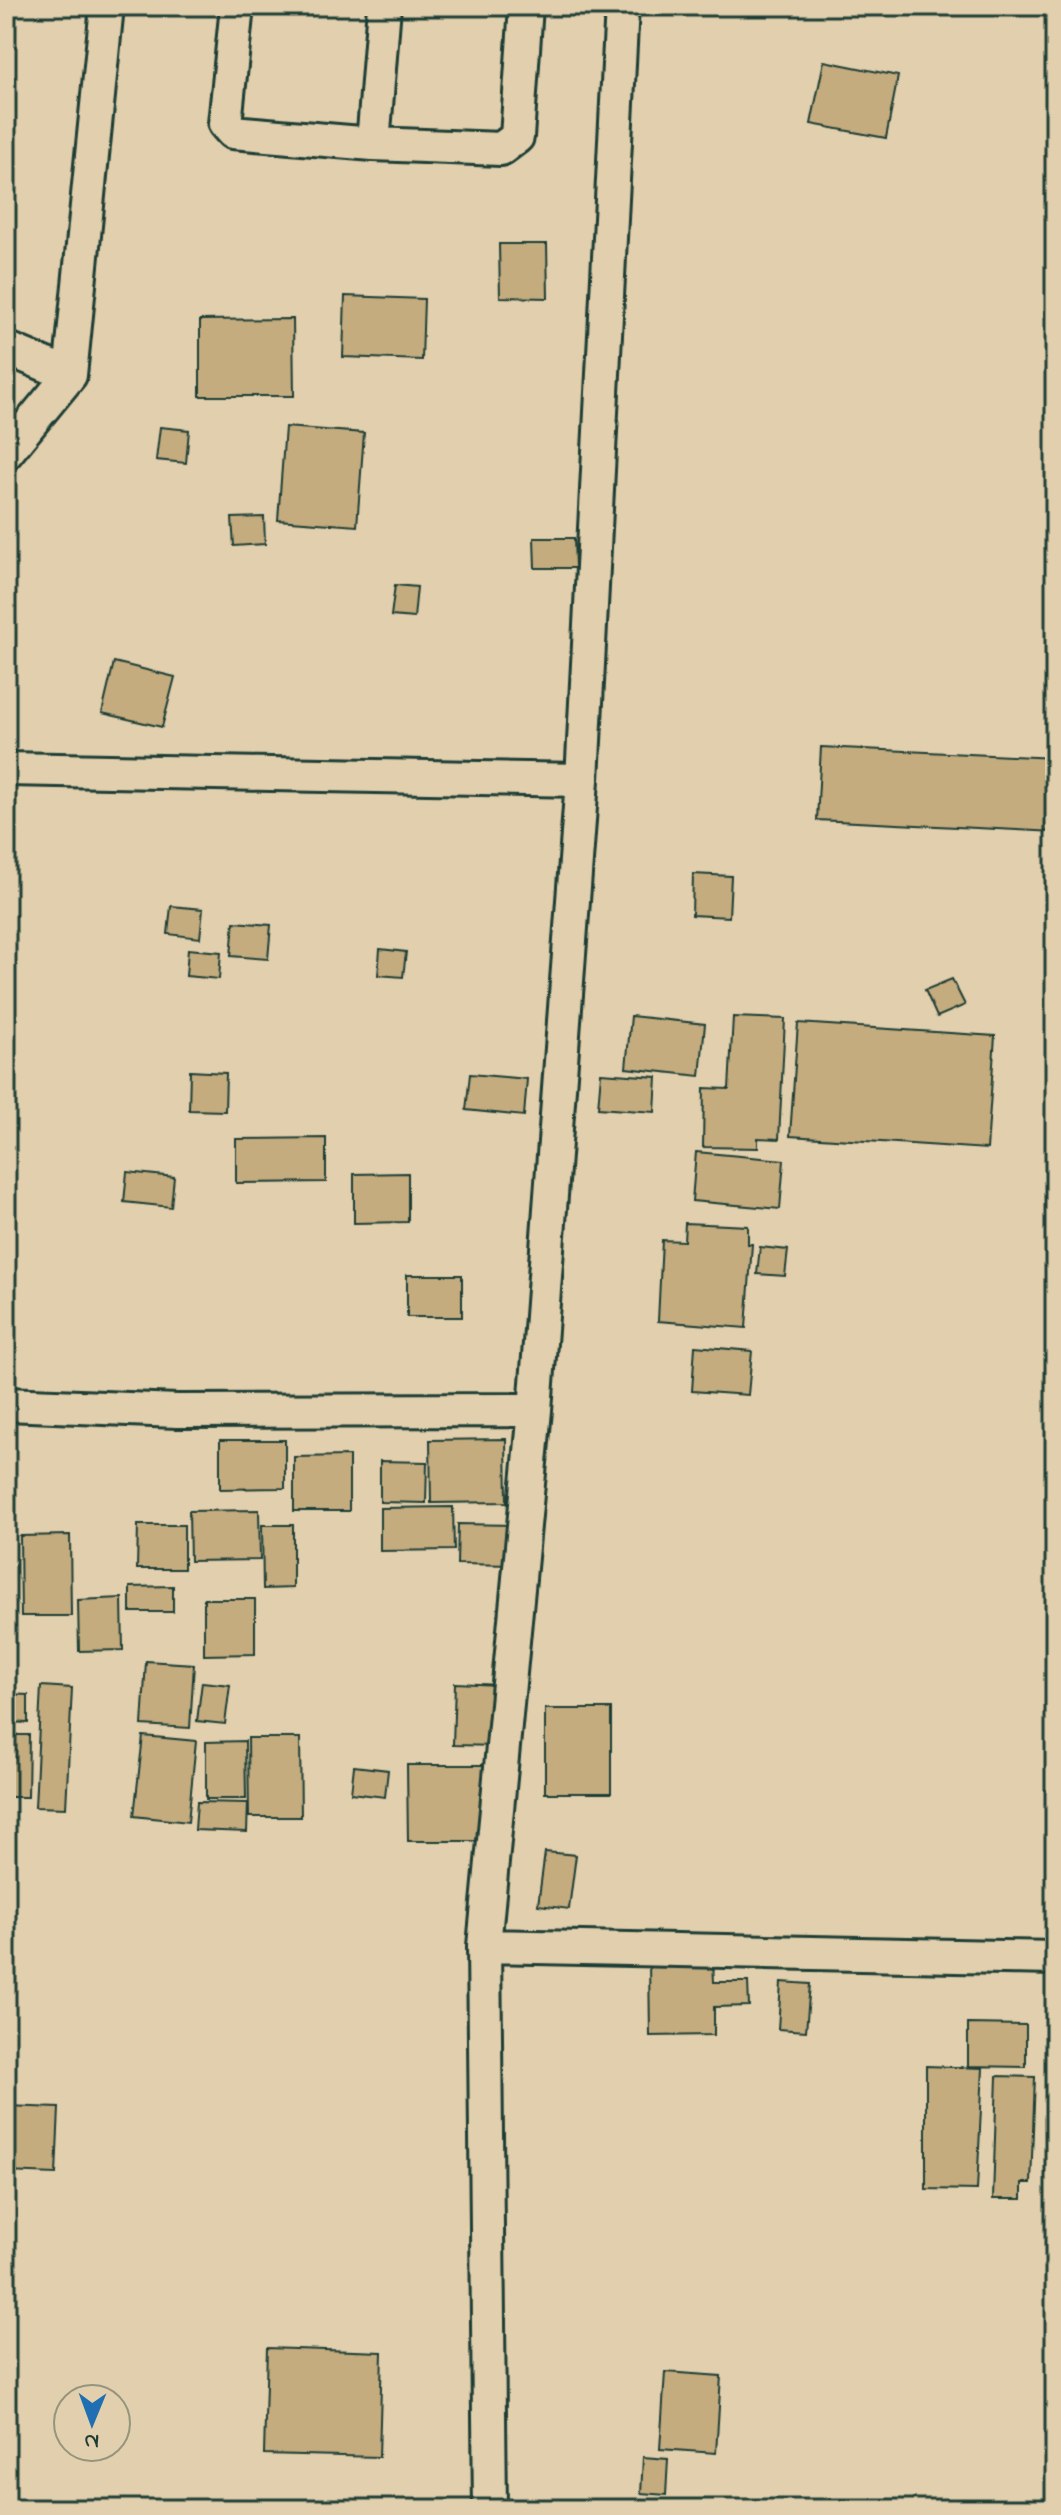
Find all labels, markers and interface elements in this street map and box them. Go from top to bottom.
north arrow [52,2383,132,2463]
text: N [84,2424,99,2456]

